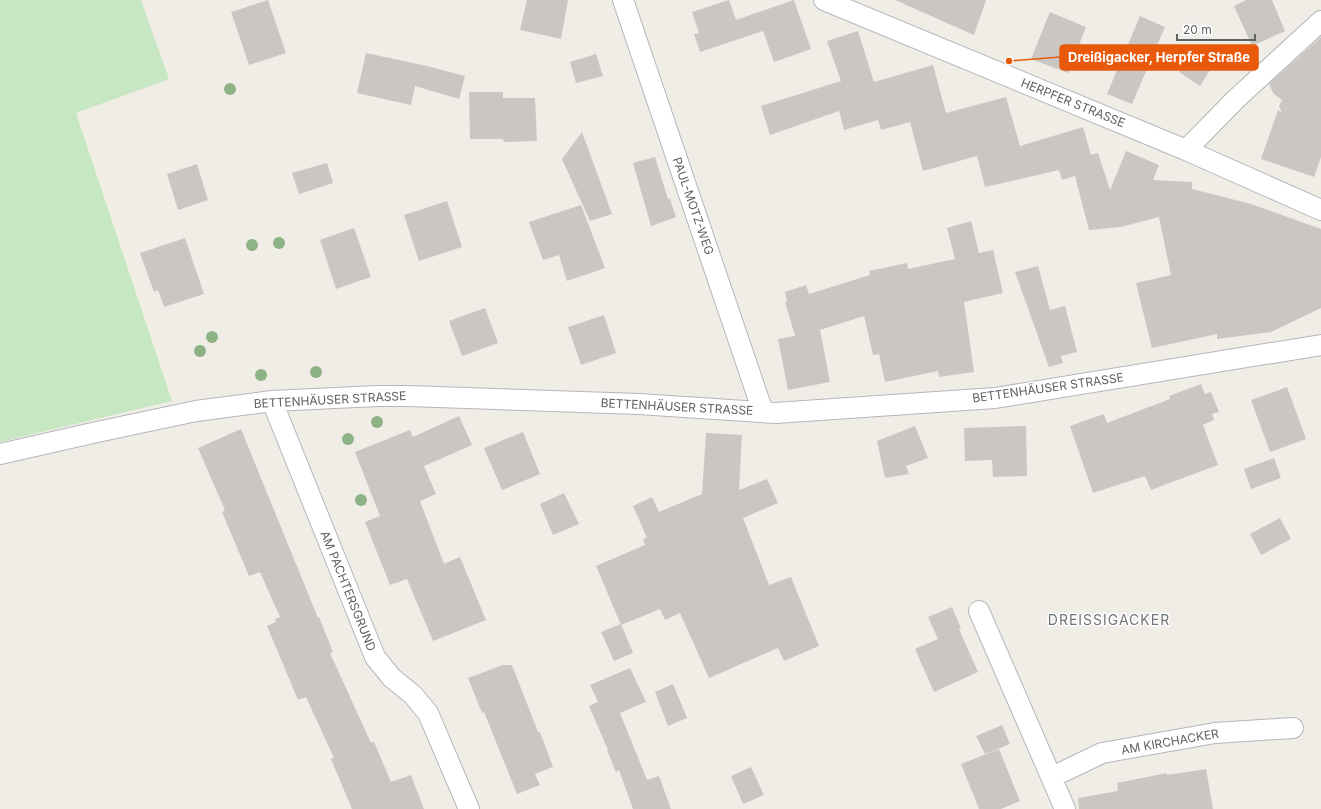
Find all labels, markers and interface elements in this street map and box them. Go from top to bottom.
scale bar [1177,16,1255,42]
text: 20 m [1183,22,1212,37]
callout: Dreißigacker, Herpfer Straße [1060,45,1258,70]
text: Dreißigacker, Herpfer Straße [1068,49,1250,65]
street label: HERPFER STRASSE [1019,75,1127,130]
street label: PAUL-MOTZ-WEG [670,155,717,257]
street label: BETTENHÄUSER STRASSE [971,369,1125,406]
street label: BETTENHÄUSER STRASSE [253,388,407,411]
street label: BETTENHÄUSER STRASSE [600,395,754,418]
street label: AM PACHTERSGRUND [317,528,379,653]
district label: DREISSIGACKER [1048,611,1170,628]
street label: AM KIRCHACKER [1120,725,1220,757]

